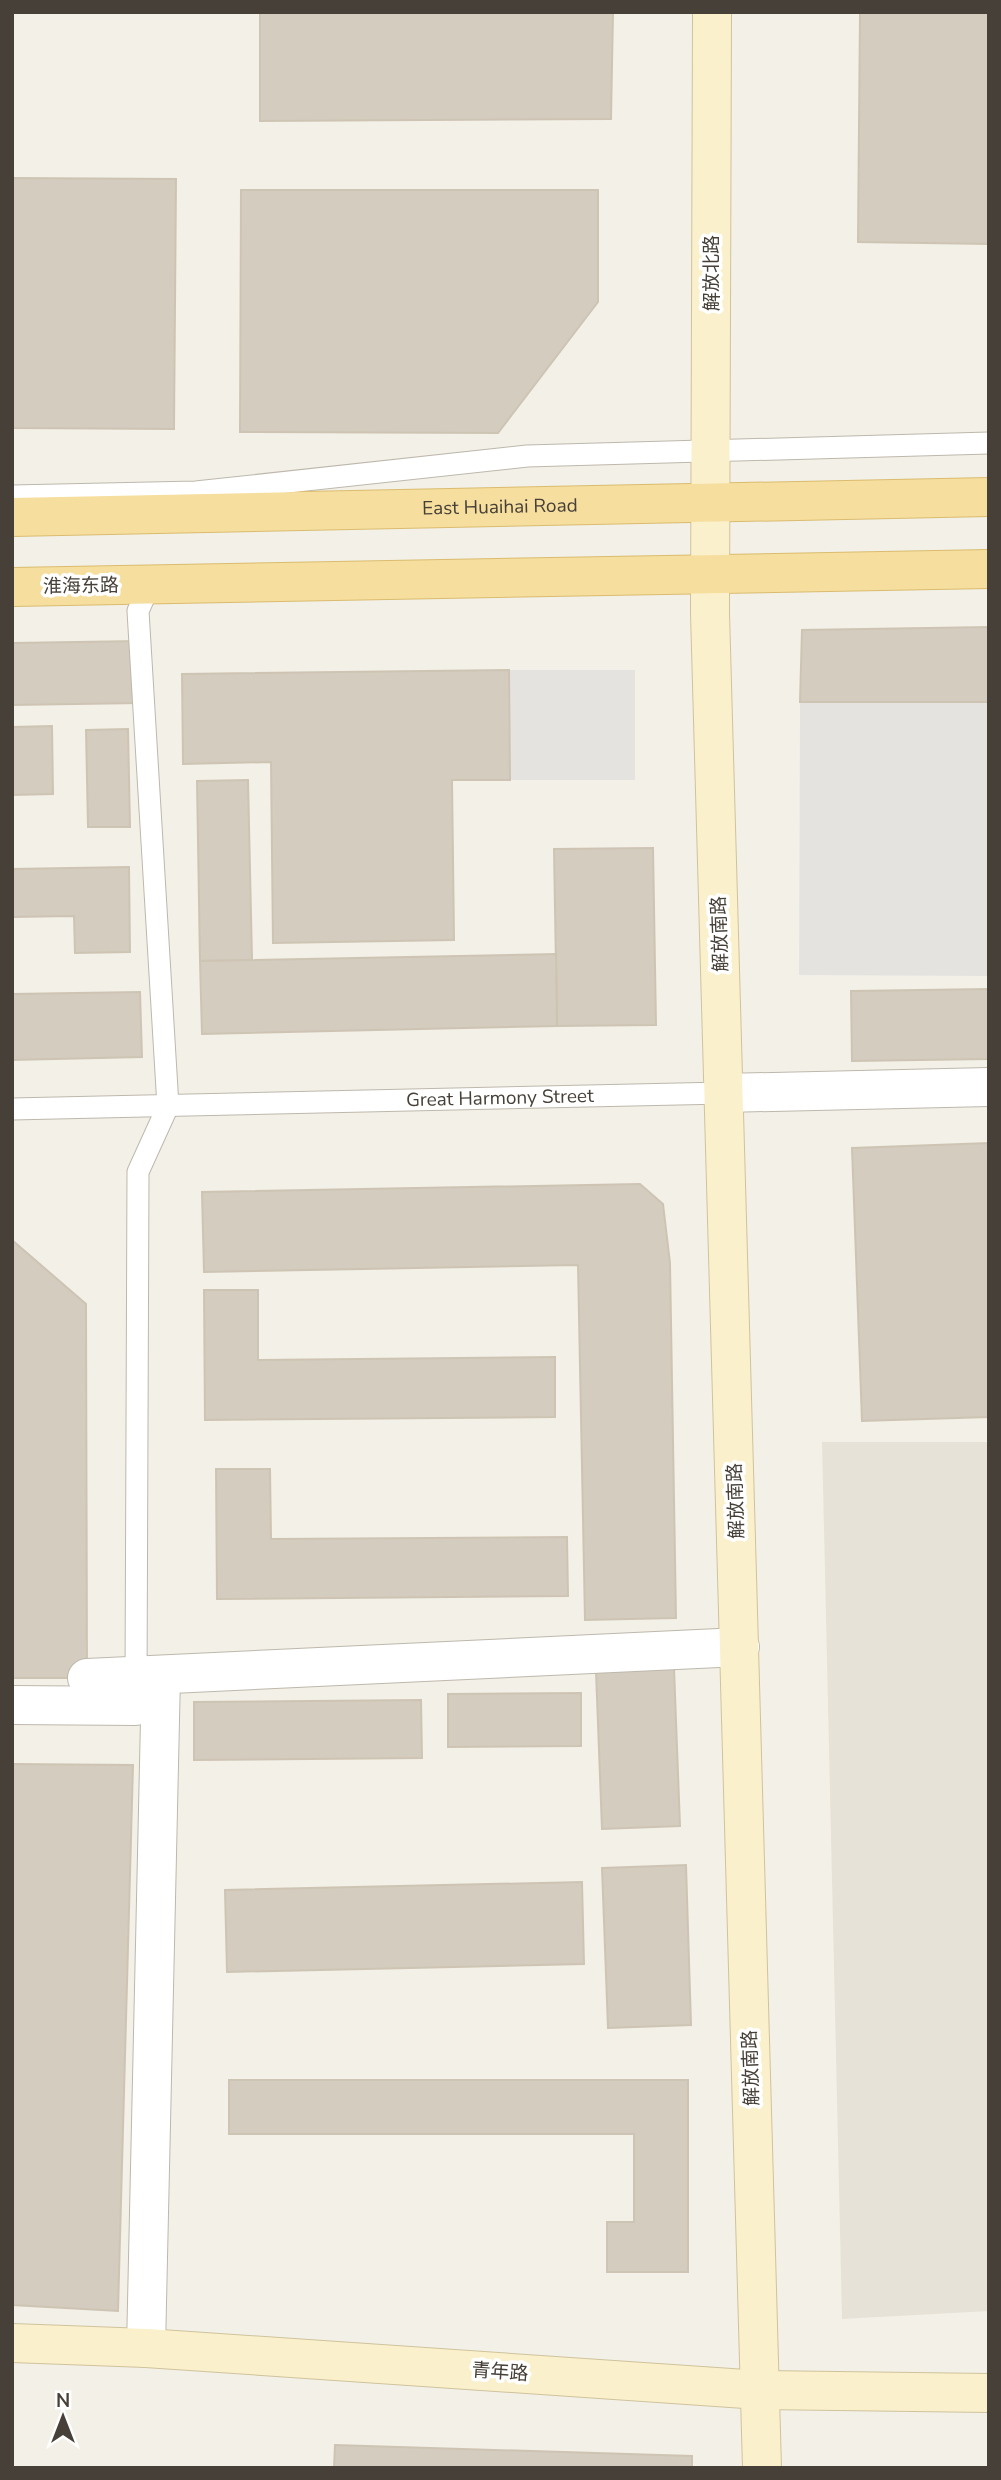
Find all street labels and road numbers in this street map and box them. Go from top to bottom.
street label: 解放北路 [699,235,725,311]
street label: East Huaihai Road [422,492,578,522]
street label: 淮海东路 [43,572,119,600]
street label: 解放南路 [706,896,734,972]
street label: Great Harmony Street [406,1083,594,1113]
street label: 解放南路 [722,1463,750,1539]
street label: 解放南路 [737,2030,765,2106]
street label: 青年路 [471,2357,529,2387]

